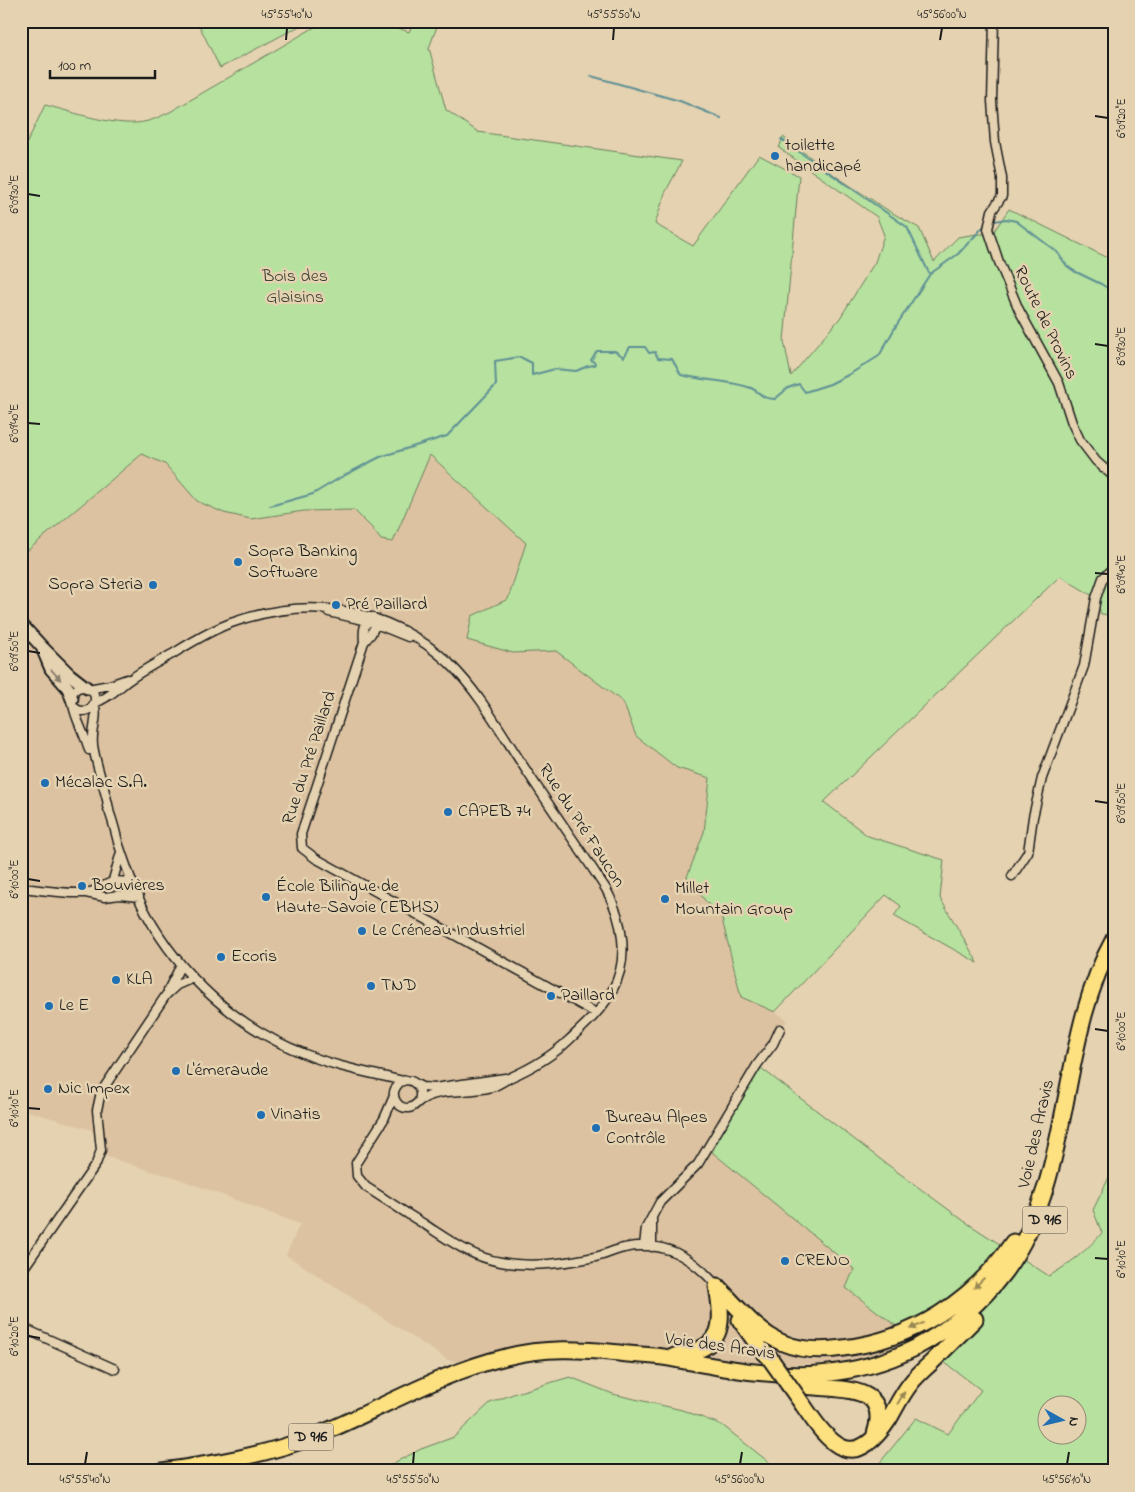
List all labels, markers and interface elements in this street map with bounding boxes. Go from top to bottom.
text: 45°55'40"N [261,6,313,24]
text: 45°55'50"N [588,6,640,24]
text: 45°56'00"N [917,6,967,24]
scale bar [50,48,155,80]
text: 100 m [58,55,91,77]
text: 6°09'20"E [1113,98,1131,138]
place label: toilette handicapé [785,133,862,180]
marker: toilette handicapé [769,150,781,162]
text: 6°09'30"E [6,175,24,213]
street label: Route de Provins [1006,262,1084,384]
park label: Bois des Glaisins [261,264,328,311]
text: 6°09'30"E [1113,327,1131,365]
text: 6°09'40"E [6,404,24,442]
place label: Sopra Banking Software [248,539,357,586]
text: 6°09'40"E [1113,555,1131,593]
marker: Sopra Banking Software [232,556,244,568]
place label: Sopra Steria [48,572,143,598]
marker: Sopra Steria [147,579,159,591]
place label: Pré Paillard [346,592,427,618]
marker: Pré Paillard [330,599,342,611]
text: 6°09'50"E [6,631,24,671]
one-way arrow [50,668,62,680]
street label: Rue du Pré Paillard [276,688,344,828]
street label: Rue du Pré Faucon [531,759,631,893]
place label: Mécalac S.A. [55,770,147,796]
marker: Mécalac S.A. [39,777,51,789]
text: 6°09'50"E [1113,783,1131,823]
place label: CAPEB 74 [458,799,531,825]
marker: CAPEB 74 [442,806,454,818]
text: 6°10'00"E [6,859,24,899]
place label: Bouvières [91,873,165,899]
place label: École Bilingue de Haute-Savoie (EBHS) [276,874,439,921]
place label: Millet Mountain Group [675,876,793,923]
marker: Bouvières [76,880,88,892]
marker: École Bilingue de Haute-Savoie (EBHS) [260,891,272,903]
marker: Millet Mountain Group [659,893,671,905]
place label: Le Créneau Industriel [372,918,525,944]
marker: Le Créneau Industriel [356,925,368,937]
place label: Ecoris [231,944,277,970]
marker: Ecoris [215,951,227,963]
place label: KLA [126,967,152,993]
place label: TND [381,973,417,999]
marker: KLA [110,974,122,986]
marker: TND [365,980,377,992]
place label: Paillard [561,983,615,1009]
marker: Paillard [545,990,557,1002]
place label: Le E [59,993,89,1019]
marker: Le E [43,1000,55,1012]
text: 6°10'00"E [1113,1011,1131,1051]
place label: L'émeraude [186,1058,269,1084]
marker: L'émeraude [170,1065,182,1077]
place label: Nic Impex [58,1076,130,1102]
street label: Voie des Aravis [1012,1077,1062,1192]
marker: Nic Impex [42,1083,54,1095]
text: 6°10'10"E [6,1089,24,1127]
place label: Vinatis [270,1102,321,1128]
place label: Bureau Alpes Contrôle [605,1105,708,1152]
marker: Vinatis [255,1109,267,1121]
marker: Bureau Alpes Contrôle [590,1122,602,1134]
road number: D 916 [1022,1206,1068,1234]
text: 6°10'10"E [1113,1240,1131,1278]
place label: CRENO [795,1248,850,1274]
marker: CRENO [779,1255,791,1267]
one-way arrow [973,1277,985,1289]
text: 6°10'20"E [6,1316,24,1356]
one-way arrow [910,1322,924,1330]
street label: Voie des Aravis [662,1326,777,1368]
one-way arrow [896,1391,905,1404]
north arrow [1038,1394,1088,1444]
text: N [1062,1415,1084,1428]
road number: D 916 [288,1424,334,1450]
text: 45°55'40"N [59,1471,111,1489]
text: 45°55'50"N [387,1471,439,1489]
text: 45°56'00"N [715,1471,765,1489]
text: 45°56'10"N [1043,1471,1091,1489]

